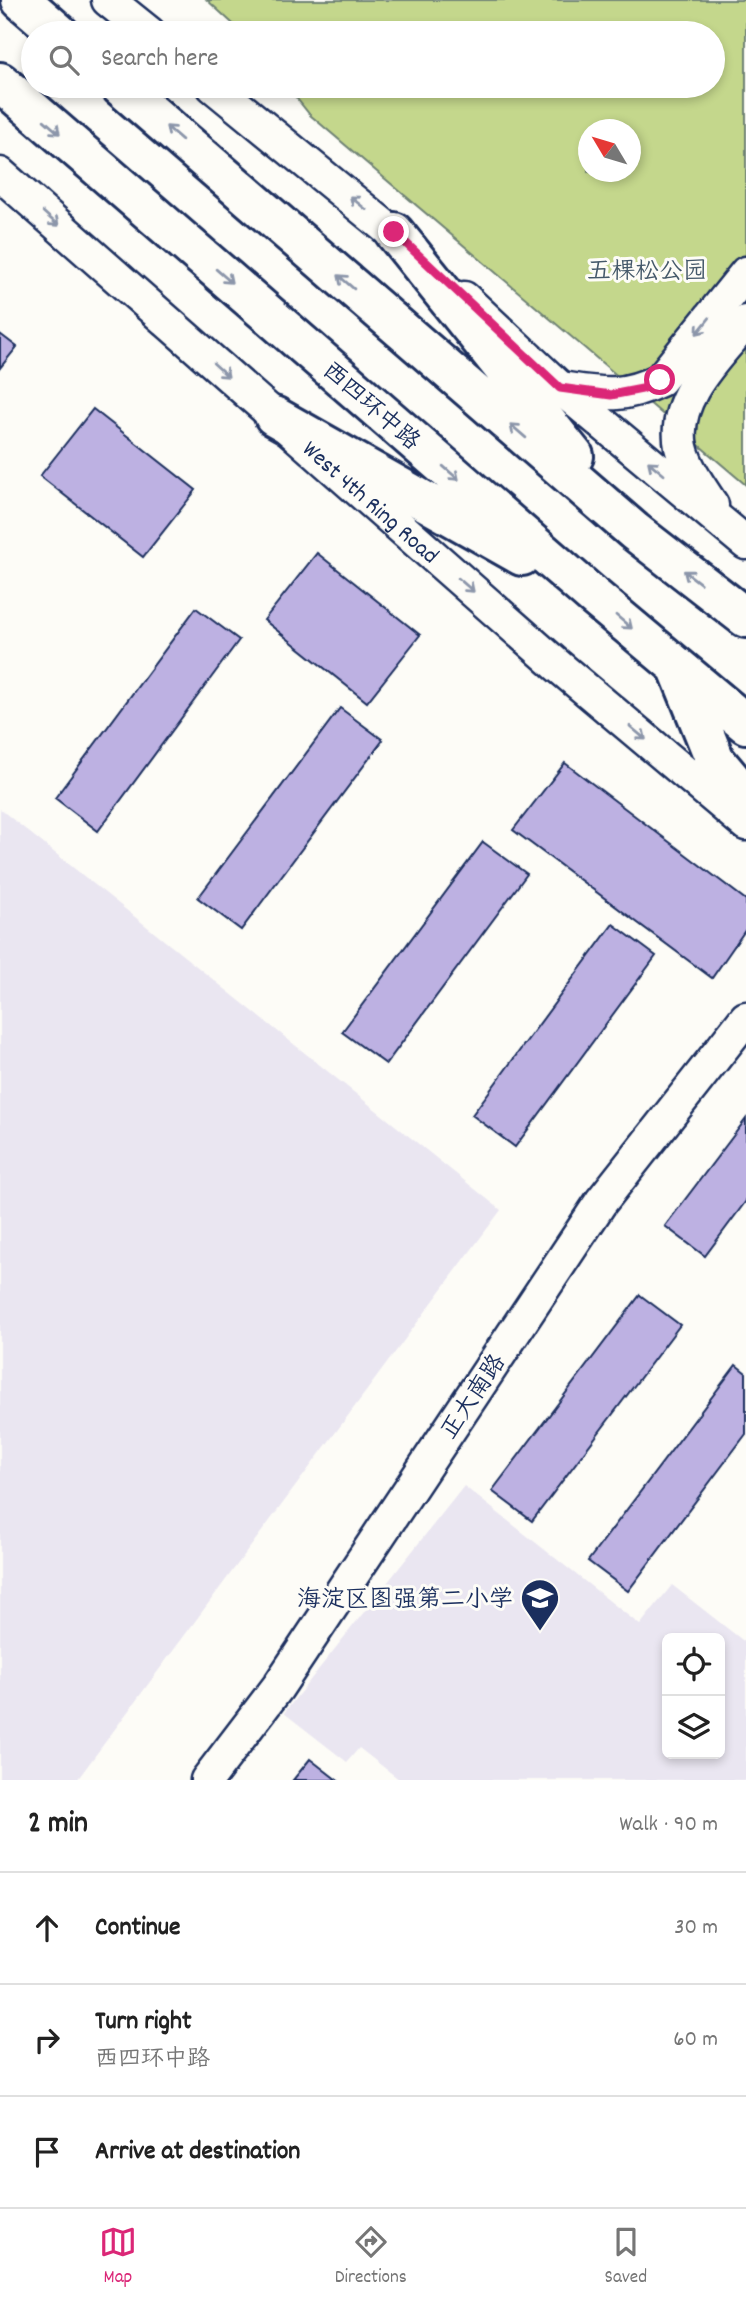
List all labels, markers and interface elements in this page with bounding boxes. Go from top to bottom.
search box [21,21,725,98]
icon: search [45,41,83,79]
text: Search here [101,41,219,78]
one-way arrow [42,119,60,135]
north arrow [578,119,641,182]
one-way arrow [165,125,183,141]
one-way arrow [349,195,367,211]
one-way arrow [42,211,60,227]
route end [378,216,409,247]
park label: 五棵松公园 [587,256,707,290]
one-way arrow [214,268,232,284]
one-way arrow [337,274,355,290]
one-way arrow [696,317,711,335]
street label: 西四环中路 [314,355,426,459]
one-way arrow [212,362,230,378]
route start [644,364,675,395]
one-way arrow [510,422,527,439]
street label: West 4th Ring Road [293,434,445,573]
one-way arrow [647,460,665,476]
one-way arrow [442,465,460,481]
one-way arrow [683,569,702,584]
one-way arrow [457,577,475,593]
one-way arrow [614,614,632,629]
one-way arrow [629,725,647,741]
street label: 正大南路 [434,1348,515,1447]
school or university icon: 海淀区图强第二小学 [519,1577,561,1632]
place label: 海淀区图强第二小学 [297,1584,513,1618]
map controls [662,1633,725,1759]
button: locate [662,1633,725,1696]
button: layers [662,1696,725,1759]
text: 2 min [28,1804,88,1847]
text: Walk · 90 m [619,1809,718,1842]
icon: ahead [28,1909,66,1947]
text: Continue [95,1910,180,1947]
text: 30 m [674,1912,718,1945]
text: Turn right [95,2004,192,2041]
icon: right [28,2021,66,2059]
text: 60 m [673,2024,718,2057]
text: 西四环中路 [95,2044,210,2077]
icon: arrive [28,2133,66,2171]
text: Arrive at destination [95,2134,300,2171]
tab: Map [99,2223,137,2292]
tab: Directions [335,2223,407,2292]
tab: Saved [605,2223,647,2292]

